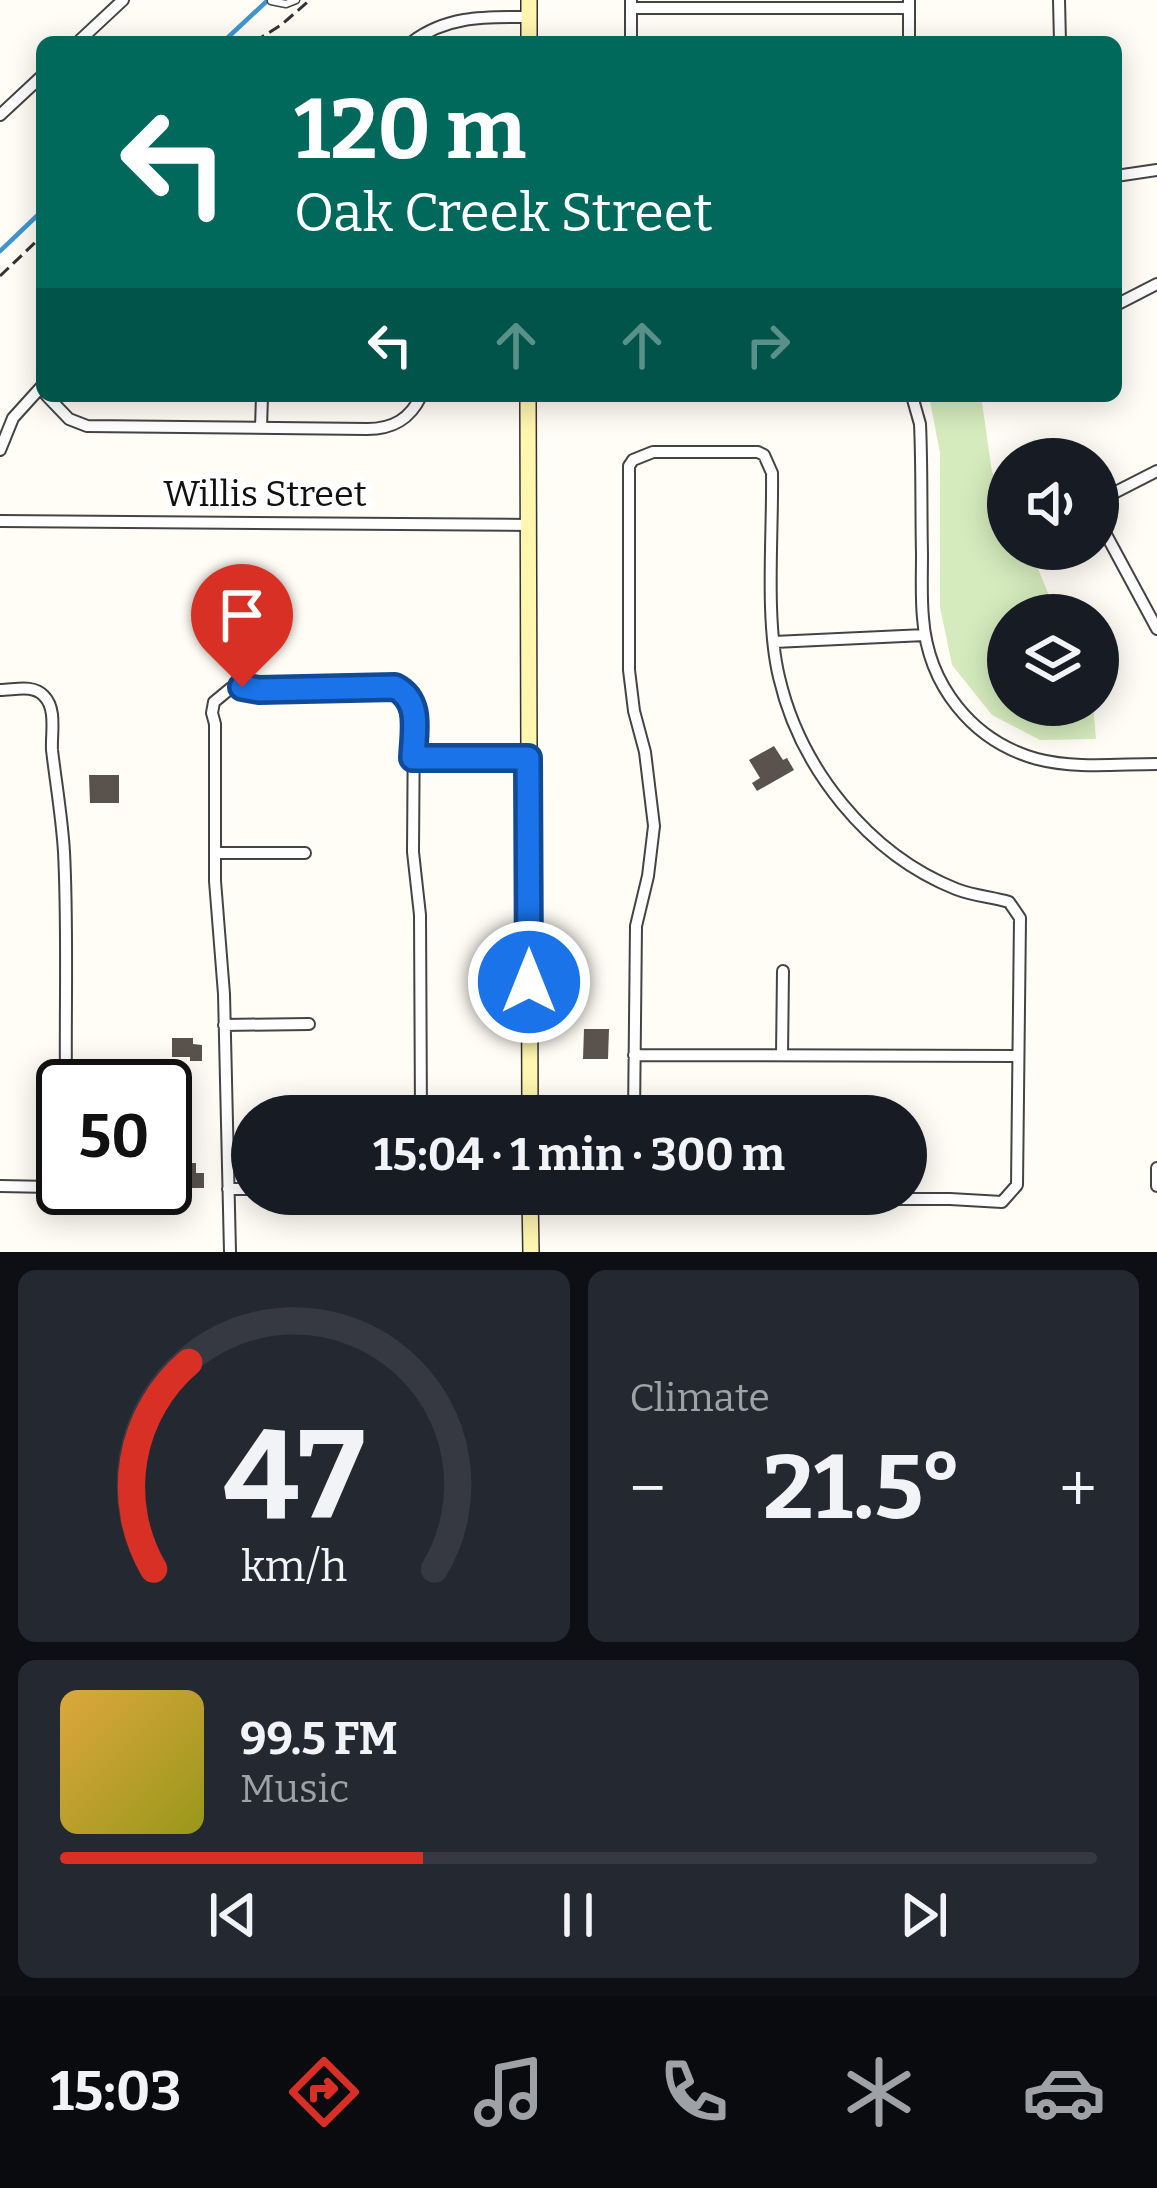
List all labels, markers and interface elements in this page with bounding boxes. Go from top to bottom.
text: 120 m [294,79,526,180]
icon: left [96,84,252,240]
text: Oak Creek Street [294,181,713,245]
icon: left [357,312,423,378]
icon: ahead [483,312,549,378]
icon: ahead [609,312,675,378]
icon: right [735,312,801,378]
map controls [987,438,1119,726]
button: sound [987,438,1119,570]
street label: Willis Street [163,472,367,516]
pin [191,564,293,687]
icon: arrive [209,582,275,648]
button: layers [987,594,1119,726]
position arrow [466,919,592,1045]
speed limit sign: 50 [36,1059,192,1215]
text: 15:04 · 1 min · 300 m [373,1128,785,1182]
text: Climate [630,1375,770,1421]
text: 47 [223,1401,365,1551]
text: 21.5° [763,1434,962,1542]
text: − [630,1449,666,1528]
text: + [1059,1449,1097,1528]
text: km/h [241,1541,347,1592]
text: 99.5 FM [240,1712,398,1766]
text: Music [240,1766,349,1812]
icon: previous [200,1882,266,1948]
icon: pause [545,1882,611,1948]
icon: next [891,1882,957,1948]
icon: directions [282,2050,366,2134]
icon: music [467,2050,551,2134]
icon: phone [652,2050,736,2134]
icon: climate [837,2050,921,2134]
icon: car [1022,2050,1106,2134]
text: 15:03 [51,2060,181,2124]

